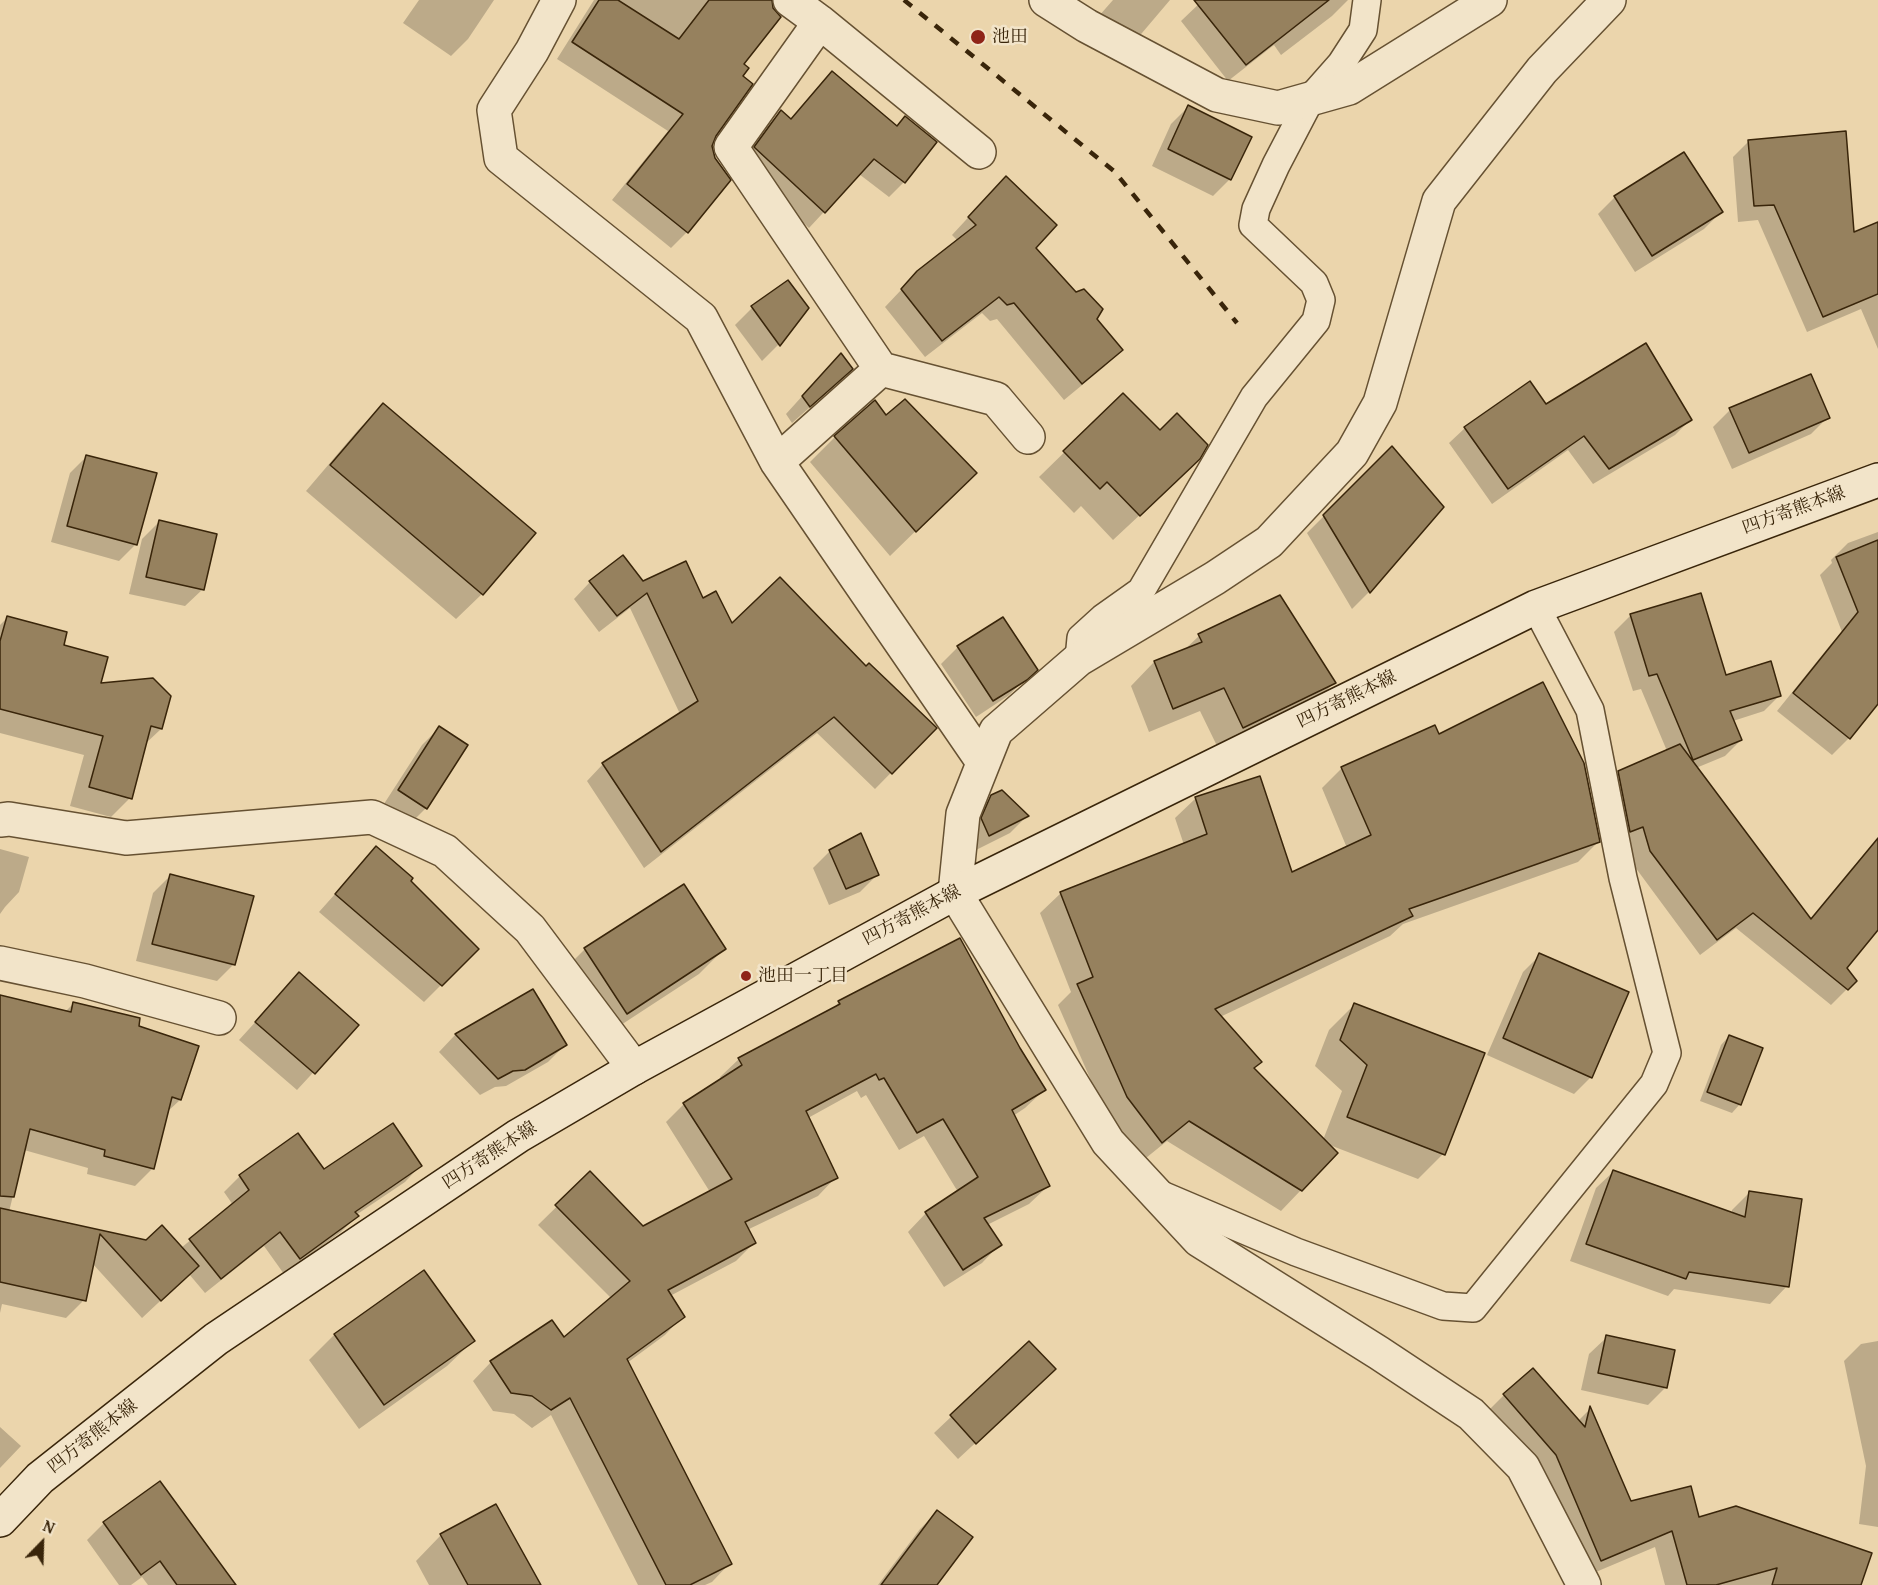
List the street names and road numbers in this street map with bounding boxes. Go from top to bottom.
street label: 四方寄熊本線 [1740,482,1848,540]
street label: 四方寄熊本線 [1294,667,1400,733]
street label: 四方寄熊本線 [859,881,965,951]
street label: 四方寄熊本線 [439,1118,541,1194]
street label: 四方寄熊本線 [44,1395,142,1479]

